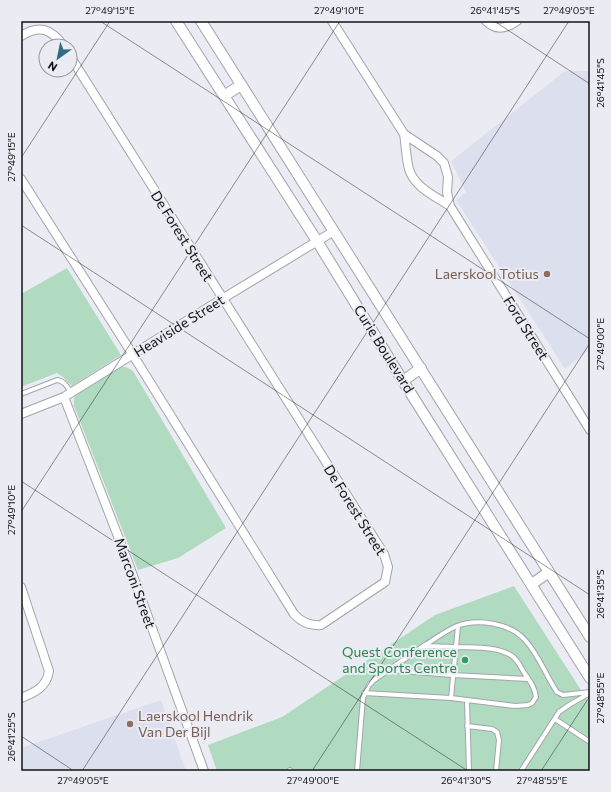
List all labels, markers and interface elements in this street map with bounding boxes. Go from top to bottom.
text: 27°49'15"E [85,4,135,16]
text: 27°49'10"E [314,4,364,16]
text: 26°41'45"S [470,4,520,16]
text: 27°49'05"E [543,4,595,16]
north arrow [38,38,78,78]
text: 26°41'45"S [594,58,606,108]
text: N [45,59,59,75]
text: 27°49'15"E [5,132,17,182]
street label: De Forest Street [148,187,217,284]
place label: Laerskool Totius [435,265,539,282]
marker: Laerskool Totius [542,269,552,279]
street label: Heaviside Street [130,291,227,360]
street label: Ford Street [500,293,553,363]
street label: Curie Boulevard [351,302,418,396]
text: 27°49'00"E [594,318,606,370]
street label: De Forest Street [321,461,390,558]
text: 27°49'10"E [5,485,17,535]
street label: Marconi Street [111,535,160,631]
text: 26°41'35"S [594,569,606,619]
place label: Quest Conference and Sports Centre [342,643,457,676]
marker: Quest Conference and Sports Centre [460,655,470,665]
text: 27°48'55"E [594,673,606,723]
place label: Laerskool Hendrik Van Der Bijl [138,707,254,740]
text: 26°41'25"S [5,712,17,762]
marker: Laerskool Hendrik Van Der Bijl [125,719,135,729]
text: 27°49'05"E [57,774,109,786]
text: 27°49'00"E [287,774,339,786]
text: 26°41'30"S [441,774,491,786]
text: 27°48'55"E [517,774,567,786]

